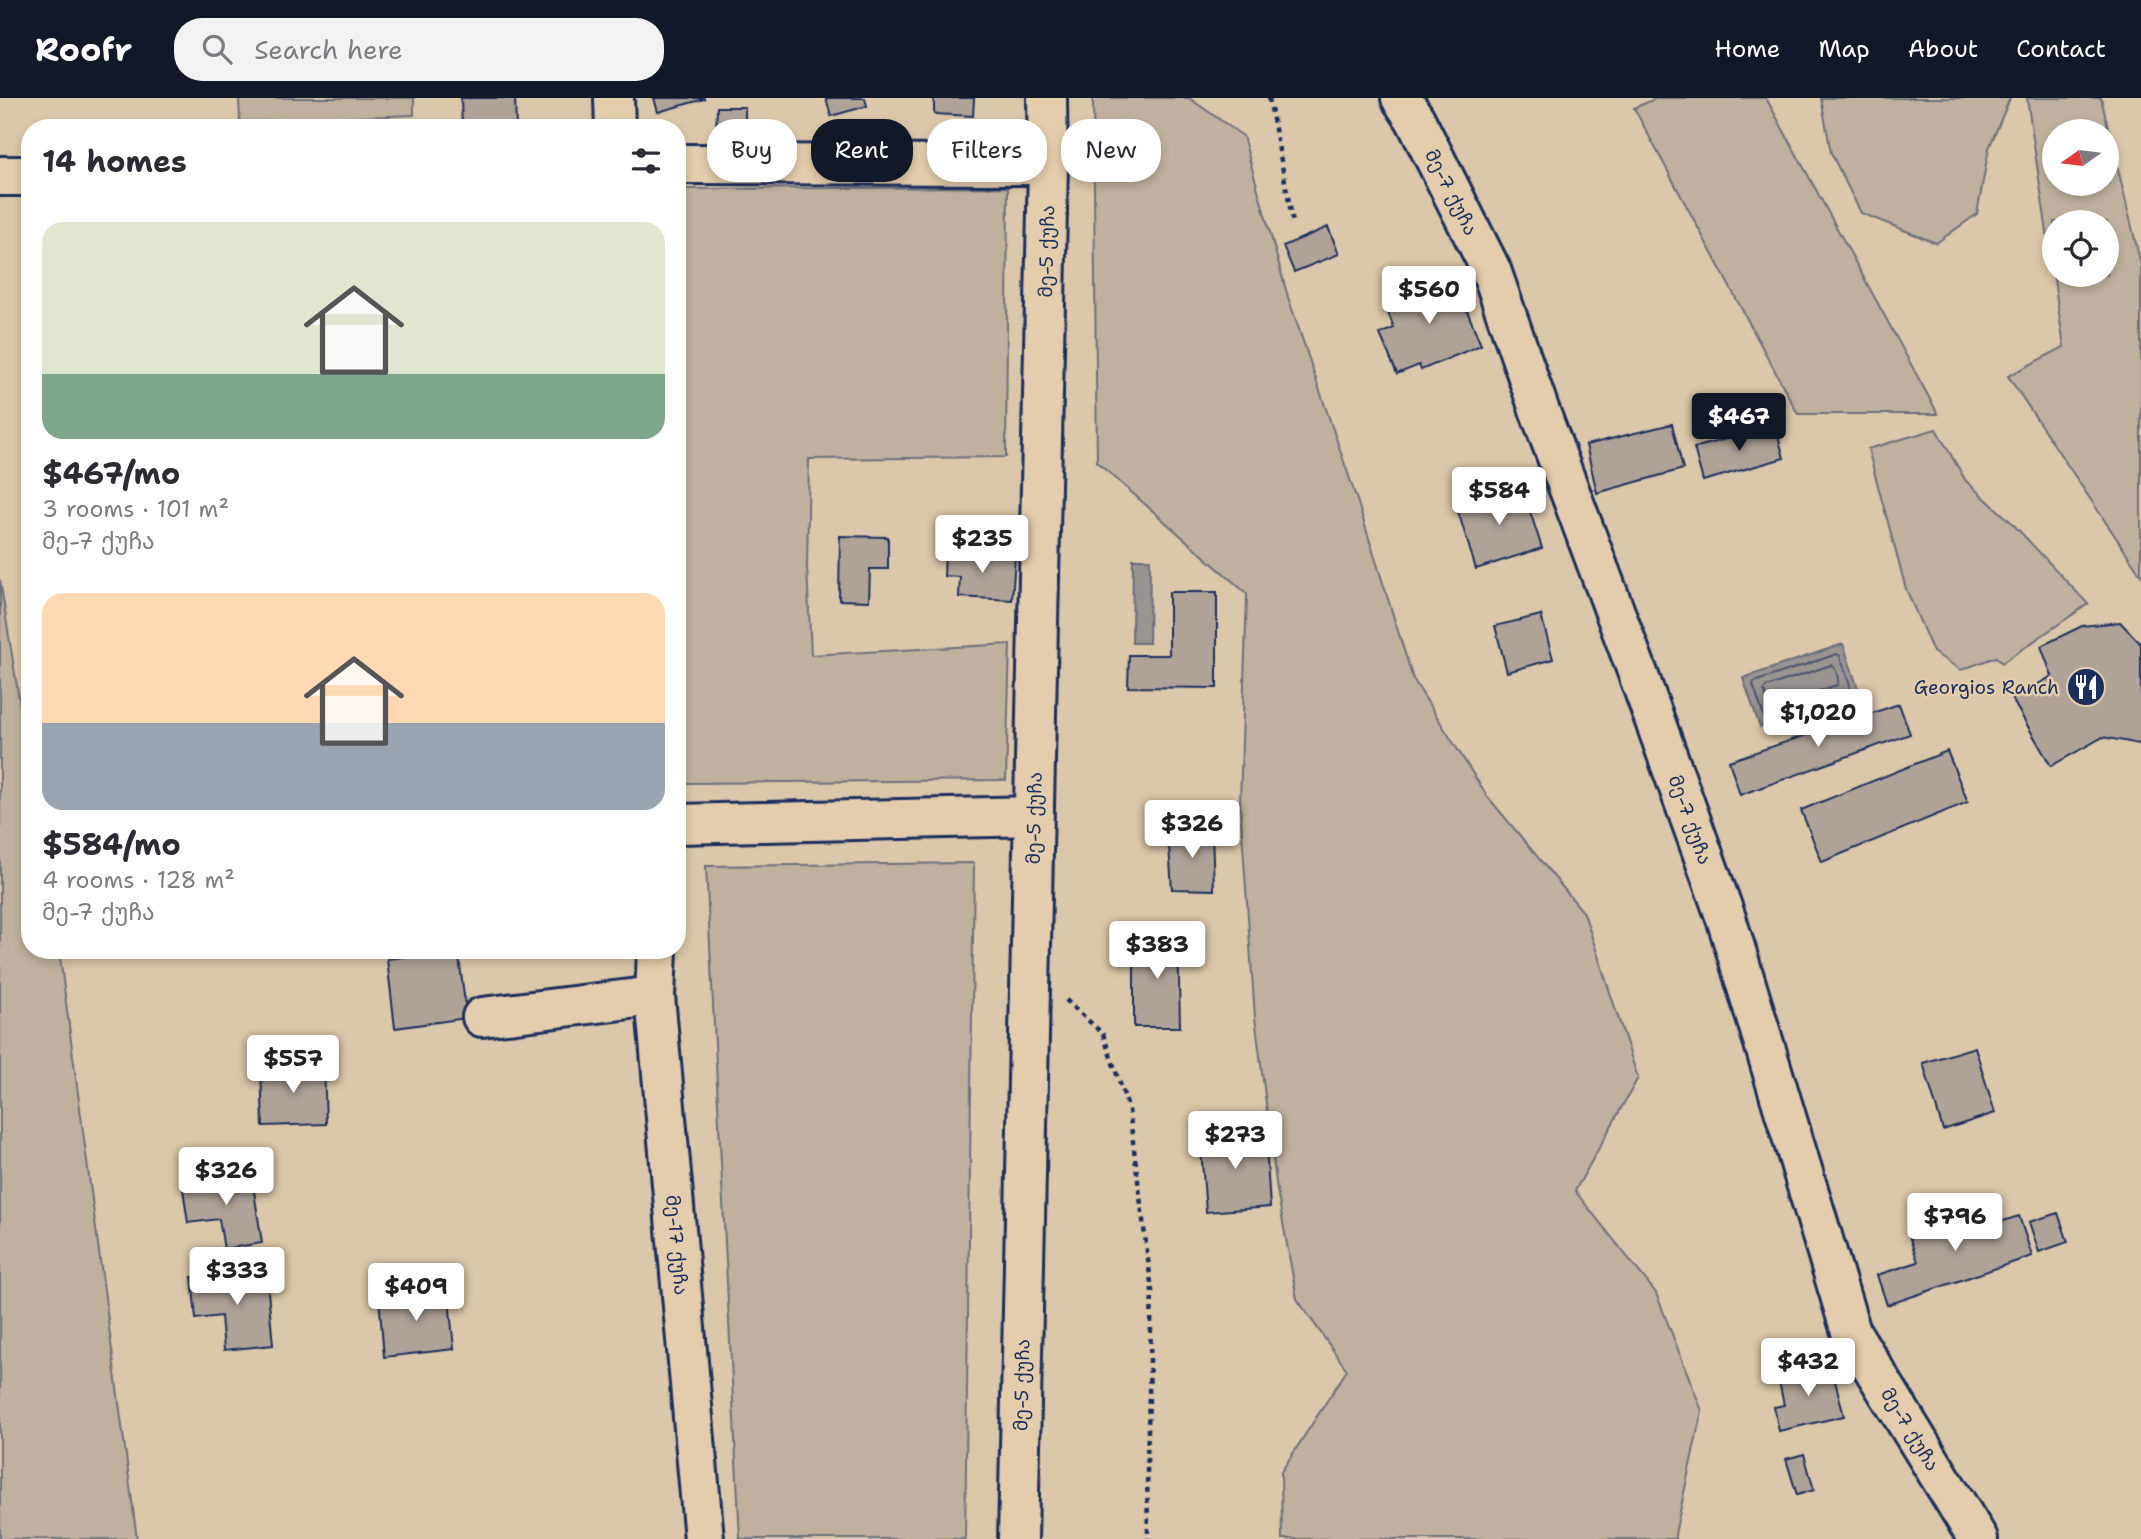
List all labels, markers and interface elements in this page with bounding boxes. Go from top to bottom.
search box [174,18,664,81]
text: Roofr [35,27,132,72]
icon: search [198,30,236,68]
text: Search here [254,32,403,67]
text: Home [1714,33,1780,65]
text: Map [1818,33,1870,65]
text: About [1908,33,1978,65]
text: Contact [2016,33,2106,65]
chip: Buy [707,119,797,182]
chip: Rent [811,119,913,182]
chip: Filters [927,119,1047,182]
chip: New [1061,119,1161,182]
north arrow [2042,119,2119,196]
map controls [2042,119,2119,287]
text: 14 homes [42,141,187,182]
icon: filters [627,142,665,180]
street label: მე-7 ქუჩა [1419,145,1483,240]
street label: მე-5 ქუჩა [1033,205,1060,298]
button: locate [2042,210,2119,287]
pin: $560 [1388,266,1470,326]
icon: home [291,267,417,393]
text: $560 [1398,274,1460,304]
pin: $467 [1698,394,1780,453]
text: $467 [1708,401,1770,431]
text: $467/mo [42,453,180,494]
pin: $584 [1458,468,1540,527]
text: $584 [1468,475,1530,505]
text: 3 rooms · 101 m² [42,494,229,524]
pin: $235 [941,516,1023,575]
text: $235 [951,523,1013,553]
text: მე-7 ქუჩა [42,526,155,556]
icon: home [291,638,417,764]
restaurant icon: Georgios Ranch [2065,666,2107,708]
place label: Georgios Ranch [1914,675,2059,700]
pin: $1,020 [1761,690,1875,749]
text: $1,020 [1779,697,1857,727]
street label: მე-5 ქუჩა [1021,772,1048,865]
street label: მე-7 ქუჩა [1662,772,1718,868]
pin: $326 [1151,800,1233,860]
text: $326 [1161,808,1223,838]
text: $584/mo [42,824,181,865]
text: 4 rooms · 128 m² [42,865,235,895]
text: მე-7 ქუჩა [42,897,155,927]
pin: $383 [1116,922,1198,981]
text: $383 [1125,929,1189,959]
pin: $557 [252,1035,334,1095]
text: $557 [263,1043,323,1073]
pin: $273 [1194,1112,1276,1171]
text: $273 [1204,1119,1266,1149]
pin: $326 [185,1148,267,1207]
text: $326 [195,1155,257,1185]
street label: მე-17 ქუჩა [660,1194,694,1296]
pin: $796 [1914,1194,1996,1253]
text: $796 [1923,1201,1987,1231]
pin: $333 [196,1248,278,1307]
text: $333 [206,1255,268,1285]
pin: $409 [375,1264,457,1323]
text: $409 [384,1271,448,1301]
pin: $432 [1767,1338,1849,1398]
street label: მე-5 ქუჩა [1008,1339,1035,1431]
text: $432 [1777,1346,1839,1376]
street label: მე-7 ქუჩა [1875,1383,1945,1476]

